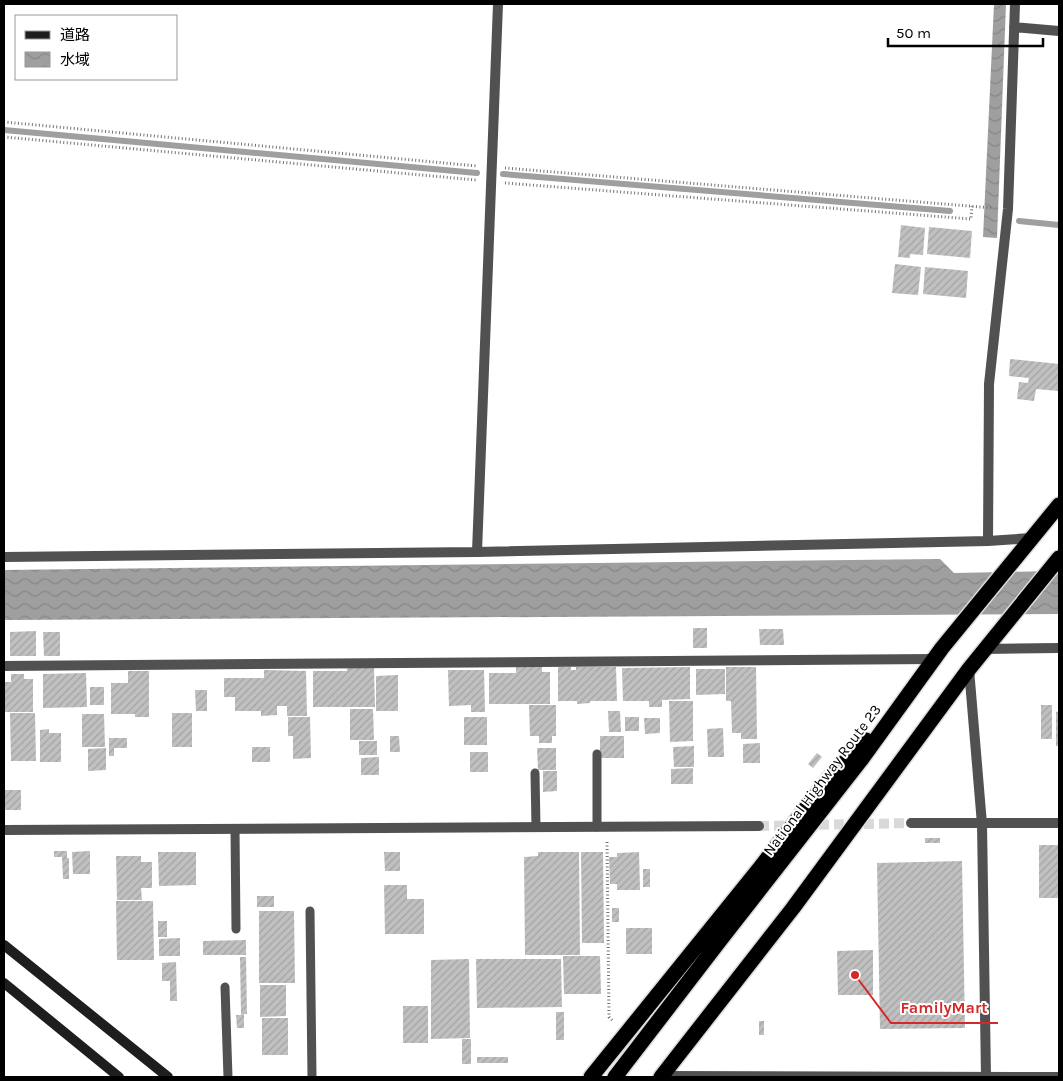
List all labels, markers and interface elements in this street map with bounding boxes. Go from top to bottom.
legend [15,15,178,80]
scale bar [888,15,1043,47]
text: 50 m [896,24,931,42]
text: 道路 [60,26,90,44]
text: 水域 [60,51,90,69]
street label: National Highway Route 23 [759,701,885,859]
callout: FamilyMart [891,992,998,1023]
text: FamilyMart [900,998,988,1017]

